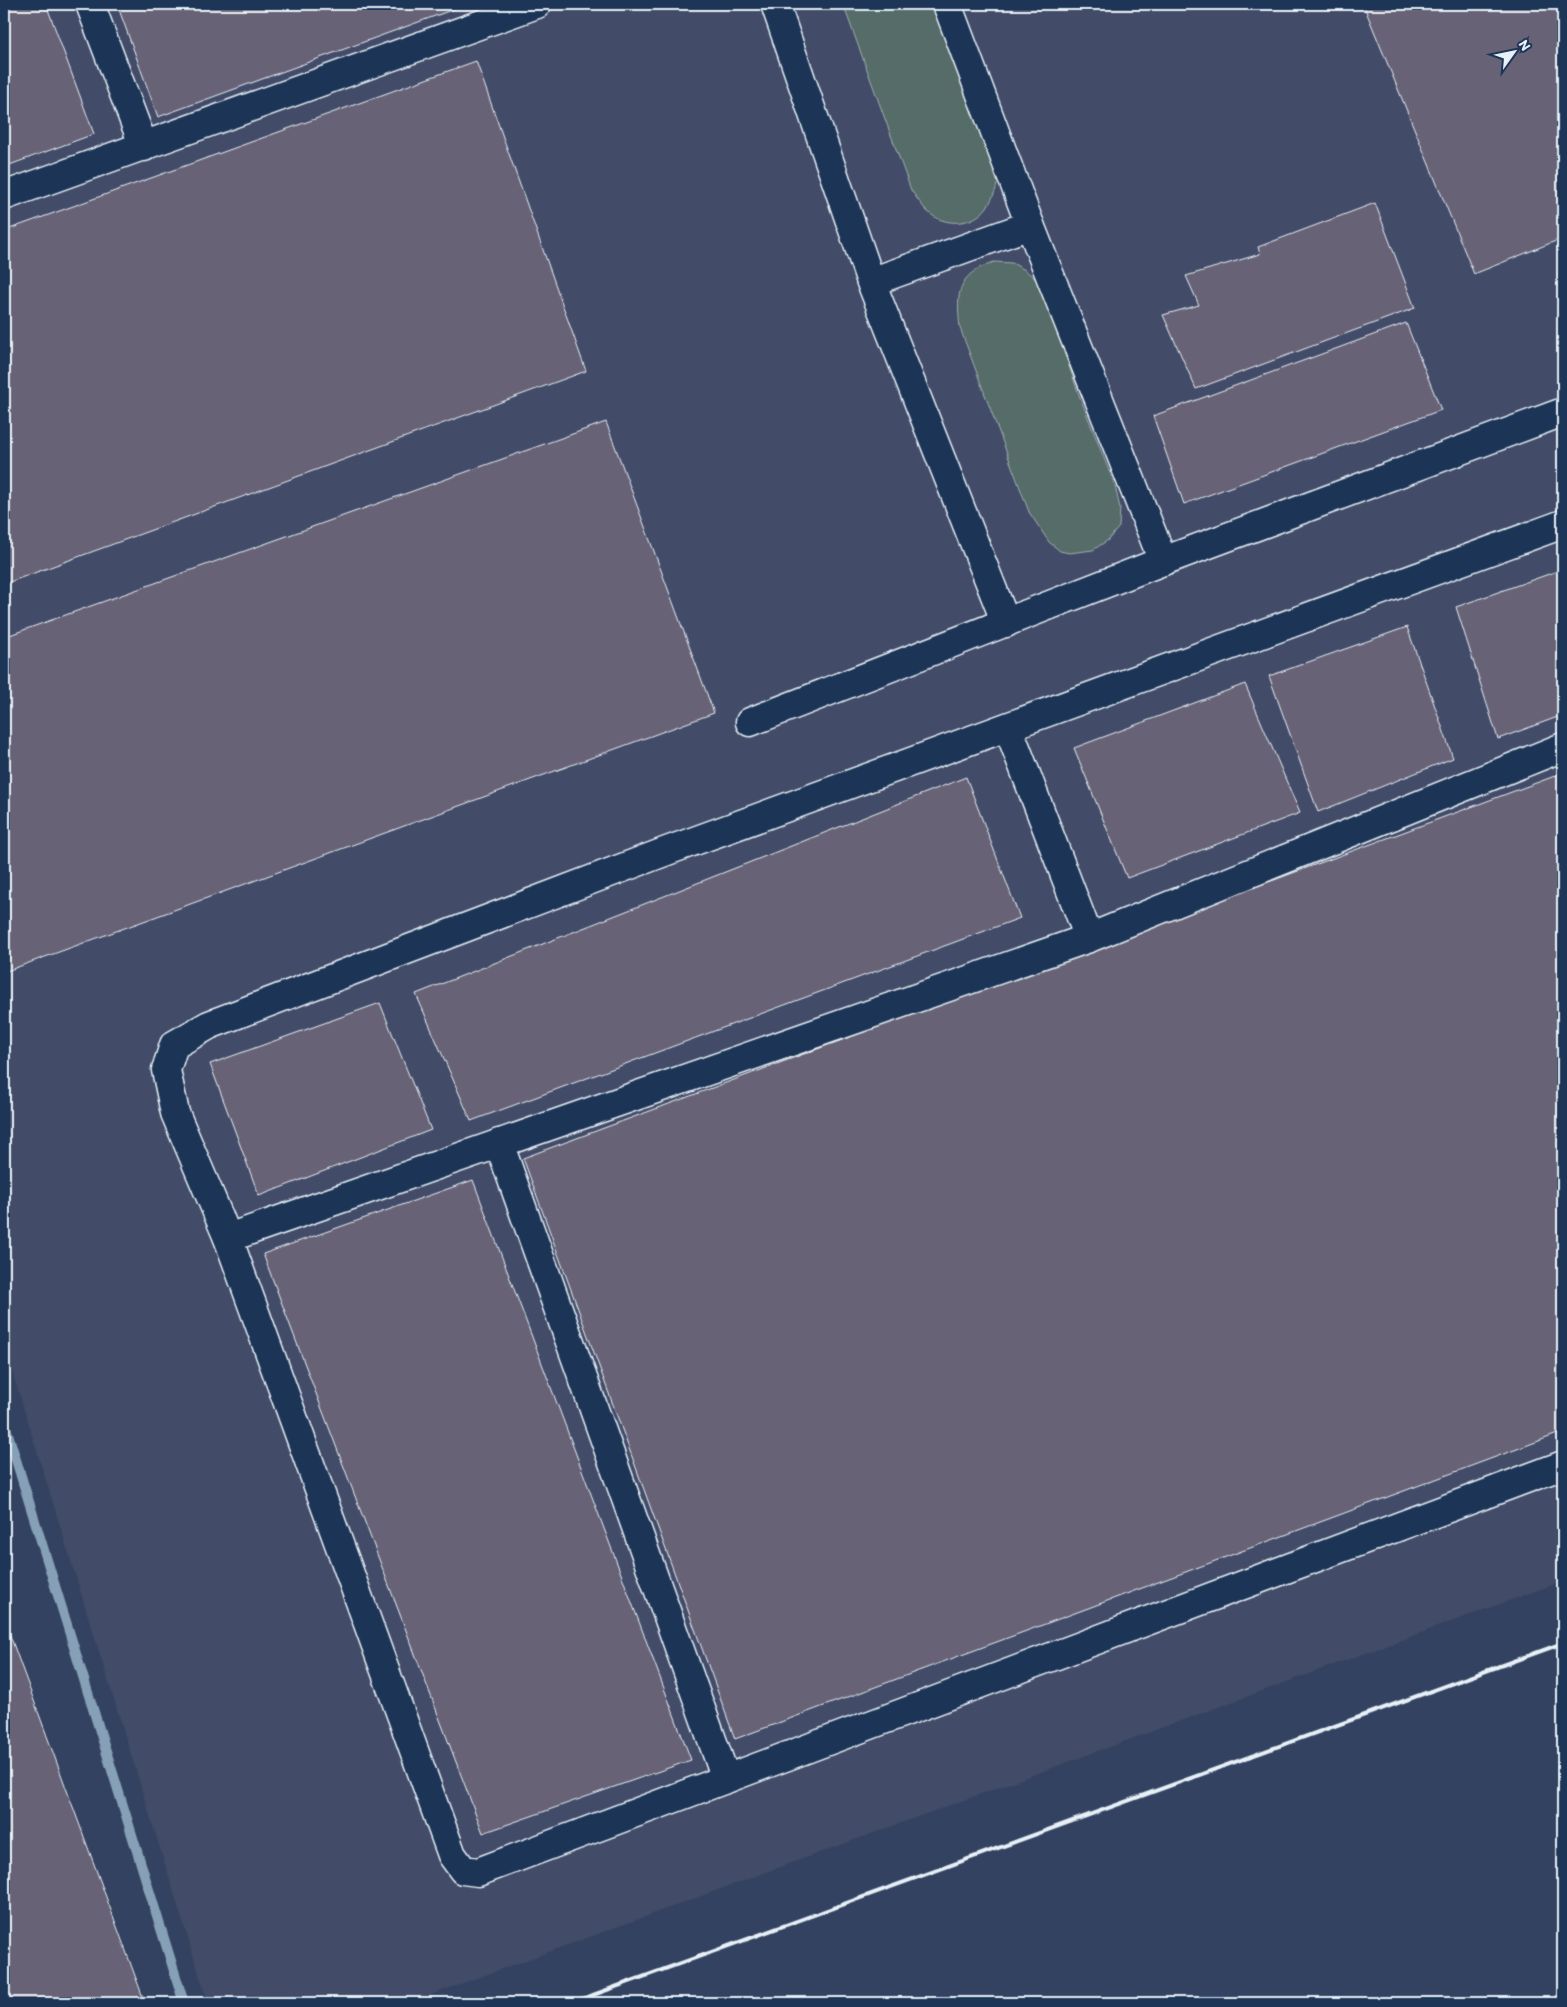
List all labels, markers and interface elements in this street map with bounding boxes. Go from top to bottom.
north arrow [1490,28,1540,78]
text: N [1515,37,1534,54]

